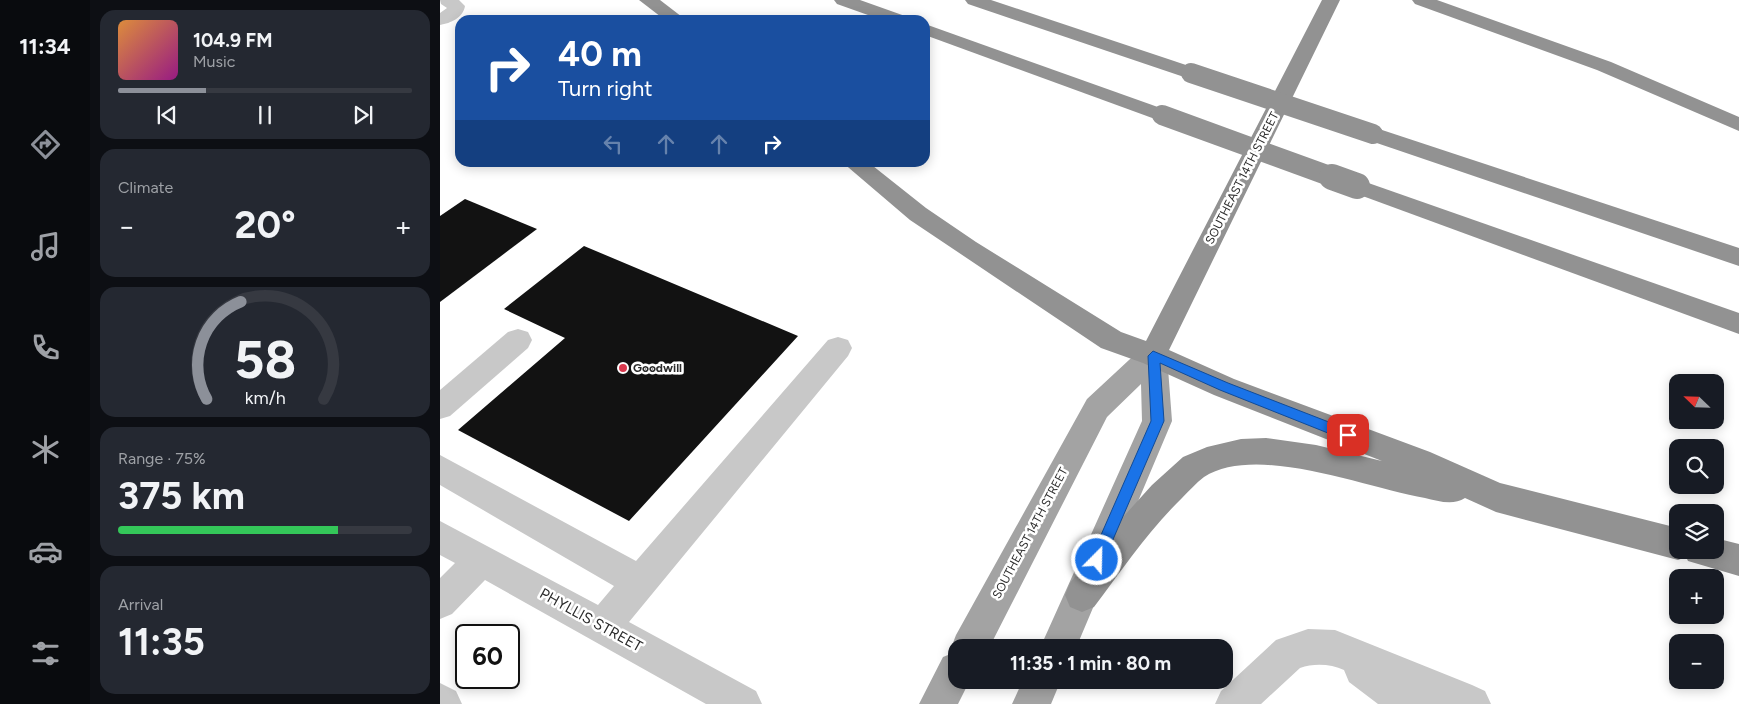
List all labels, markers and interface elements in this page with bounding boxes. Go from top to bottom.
text: 104.9 FM [193,29,272,52]
text: 11:34 [19,33,71,60]
text: 40 m [558,33,642,75]
icon: right [475,35,540,100]
text: Music [193,52,235,71]
text: Turn right [558,75,653,102]
icon: previous [153,101,181,129]
icon: pause [251,101,279,129]
icon: next [349,101,377,129]
street label: SOUTHEAST 14TH STREET [1203,109,1282,246]
icon: directions [28,127,63,162]
icon: left [599,130,627,158]
icon: ahead [652,130,680,158]
icon: ahead [705,130,733,158]
icon: right [758,130,786,158]
text: Climate [118,178,173,197]
text: 20° [235,202,296,248]
text: − [118,209,135,243]
text: + [395,209,412,243]
icon: music [28,229,63,264]
text: 58 [234,329,296,391]
icon: phone [28,330,63,365]
place label: Goodwill [633,361,682,375]
marker: Goodwill [617,362,629,374]
north arrow [1669,374,1724,429]
map controls [1669,374,1724,689]
text: km/h [245,387,285,408]
pin [1327,414,1369,456]
icon: arrive [1334,421,1362,449]
icon: climate [28,432,63,467]
button: search [1669,439,1724,494]
text: Range · 75% [118,449,206,468]
street label: SOUTHEAST 14TH STREET [989,465,1071,601]
text: 375 km [118,473,245,519]
button: layers [1669,504,1724,559]
position arrow [1070,533,1122,585]
icon: car [28,534,63,569]
button: + [1669,569,1724,624]
street label: PHYLLIS STREET [537,584,646,656]
text: Arrival [118,595,163,614]
text: 11:35 [118,619,205,665]
speed limit sign: 60 [455,624,520,689]
button: − [1669,634,1724,689]
icon: filters [28,636,63,671]
text: 11:35 · 1 min · 80 m [1010,652,1171,675]

